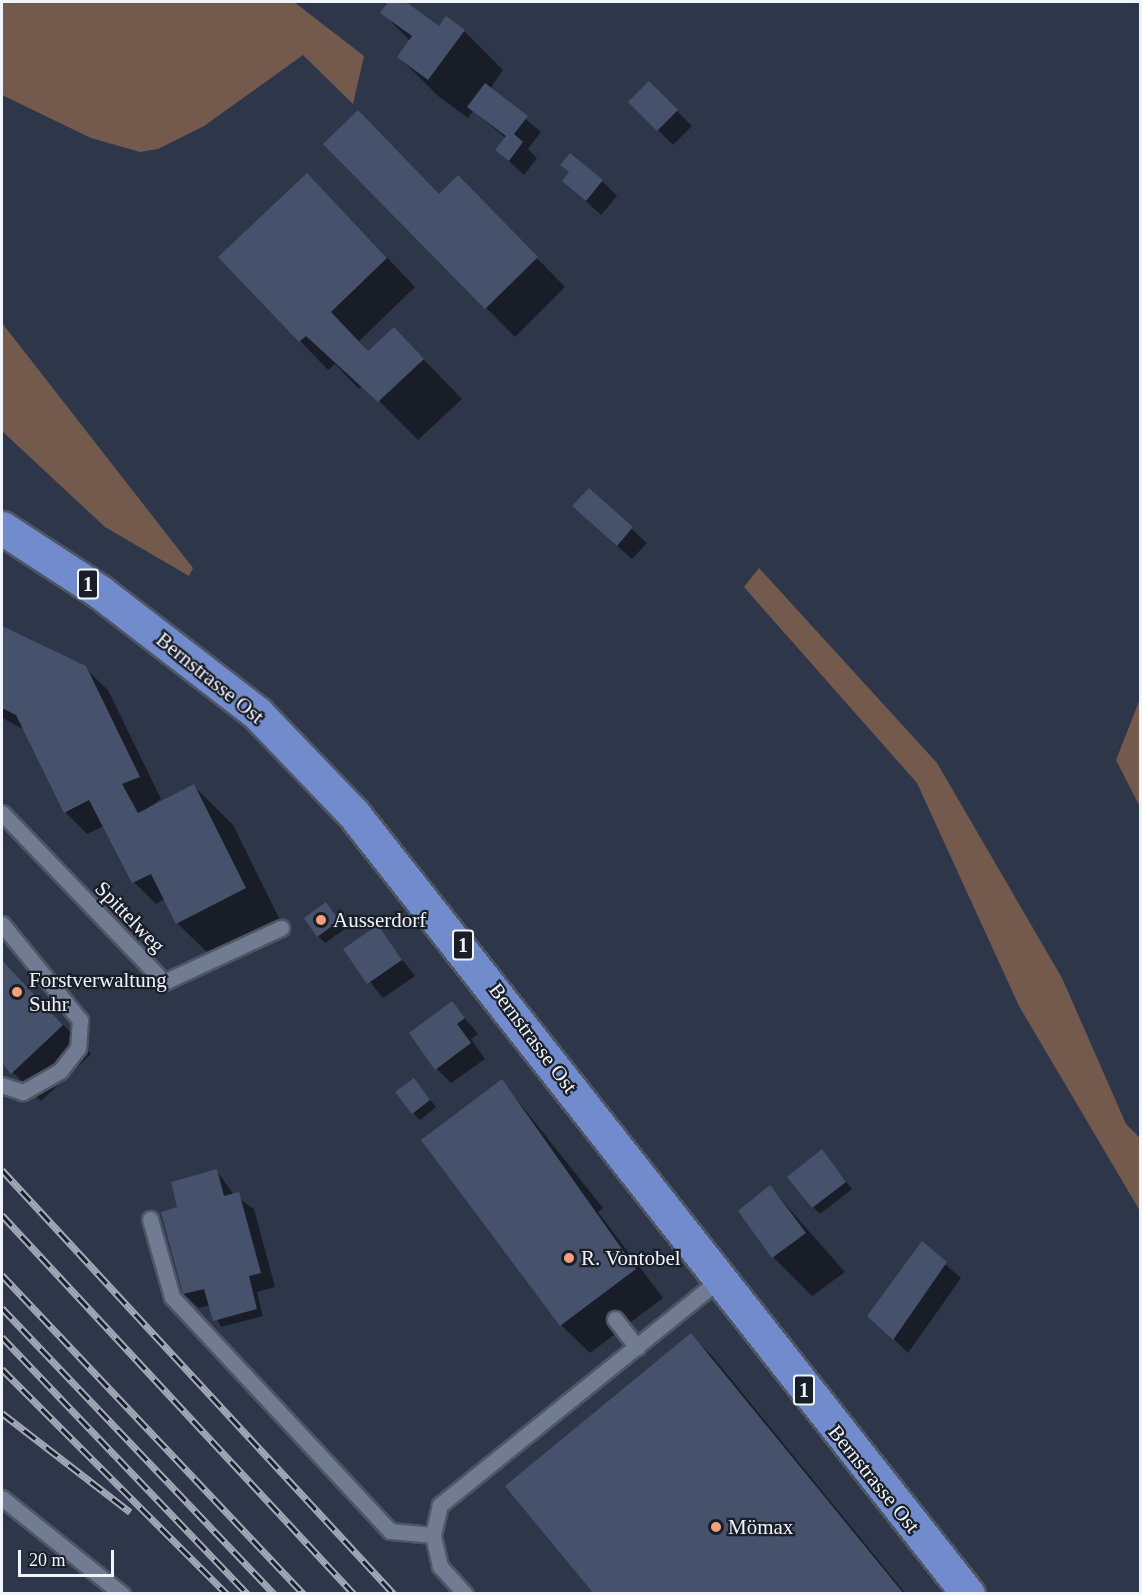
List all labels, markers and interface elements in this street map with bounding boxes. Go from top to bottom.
road number: 1 [76,567,100,601]
street label: Bernstrasse Ost [151,627,269,729]
street label: Spittelweg [90,876,170,958]
place label: Ausserdorf [333,907,426,933]
marker: Ausserdorf [314,913,328,927]
road number: 1 [451,928,475,962]
place label: Forstverwaltung Suhr [29,967,167,1017]
street label: Bernstrasse Ost [483,978,583,1098]
marker: Forstverwaltung Suhr [10,985,24,999]
place label: R. Vontobel [581,1245,681,1271]
marker: R. Vontobel [562,1251,576,1265]
road number: 1 [792,1373,816,1407]
street label: Bernstrasse Ost [823,1420,925,1538]
place label: Mömax [728,1514,793,1540]
marker: Mömax [709,1520,723,1534]
scale bar [21,1538,117,1576]
text: 20 m [29,1550,66,1570]

